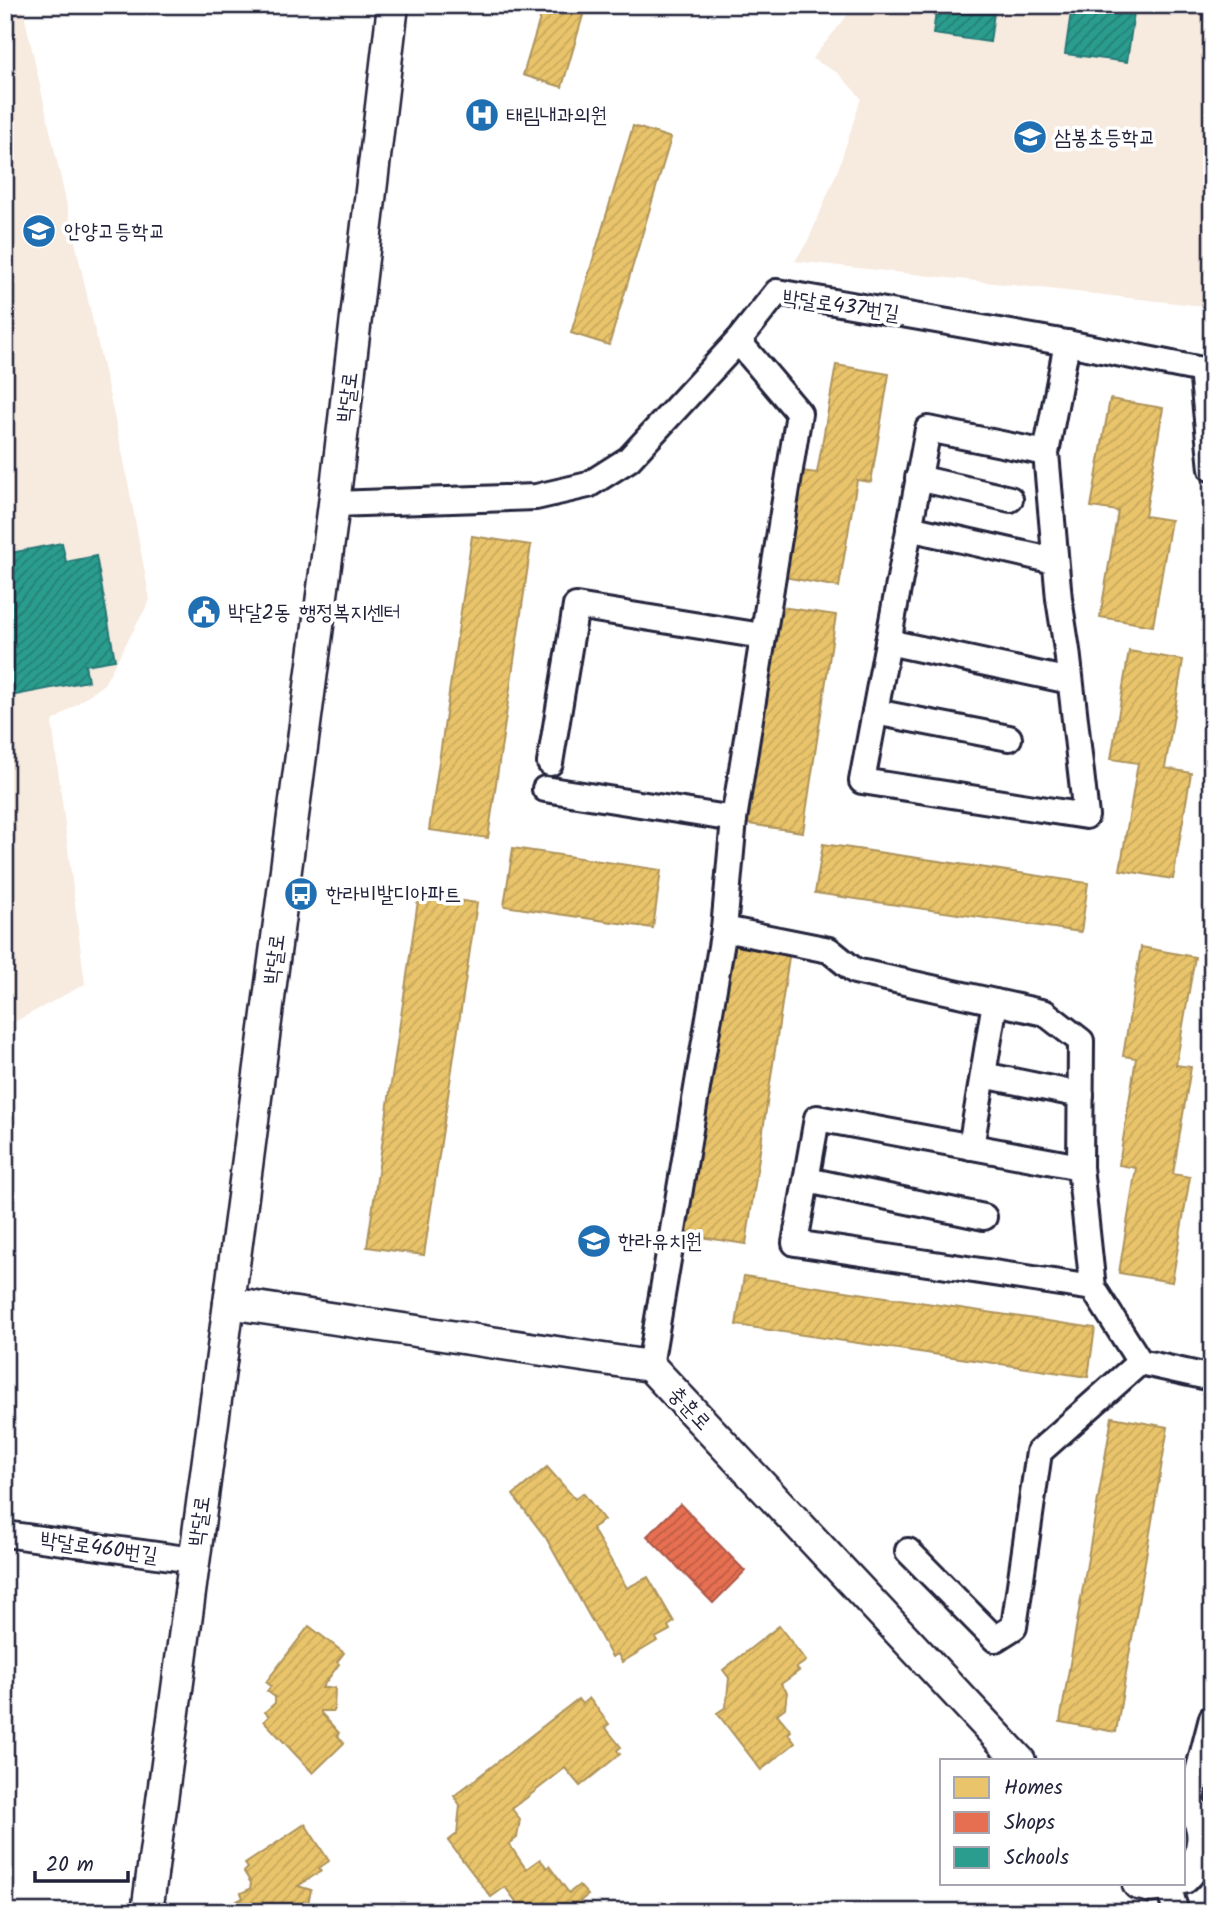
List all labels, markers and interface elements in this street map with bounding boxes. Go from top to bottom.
hospital icon: 태림내과의원 [463,96,501,134]
place label: 태림내과의원 [506,100,607,133]
school or university icon: 삼봉초등학교 [1011,118,1049,156]
place label: 삼봉초등학교 [1054,122,1155,155]
school or university icon: 안양고등학교 [20,212,58,250]
place label: 안양고등학교 [64,216,165,249]
street label: 박달로437번길 [780,282,901,331]
street label: 박달로 [329,370,368,424]
public building icon: 박달2동 행정복지센터 [185,593,223,631]
place label: 박달2동 행정복지센터 [228,597,401,630]
bus stop icon: 한라비발디아파트 [282,875,320,913]
place label: 한라비발디아파트 [326,879,461,912]
street label: 박달로 [256,932,295,986]
school or university icon: 한라유치원 [575,1222,613,1260]
place label: 한라유치원 [618,1226,703,1259]
street label: 충훈로 [660,1379,718,1439]
street label: 박달로 [181,1494,220,1549]
street label: 박달로460번길 [38,1524,160,1573]
legend [940,1759,1186,1885]
text: Homes [1004,1772,1063,1805]
text: Shops [1004,1807,1055,1840]
scale bar [35,1840,128,1884]
text: Schools [1004,1842,1069,1875]
text: 20 m [46,1849,94,1882]

